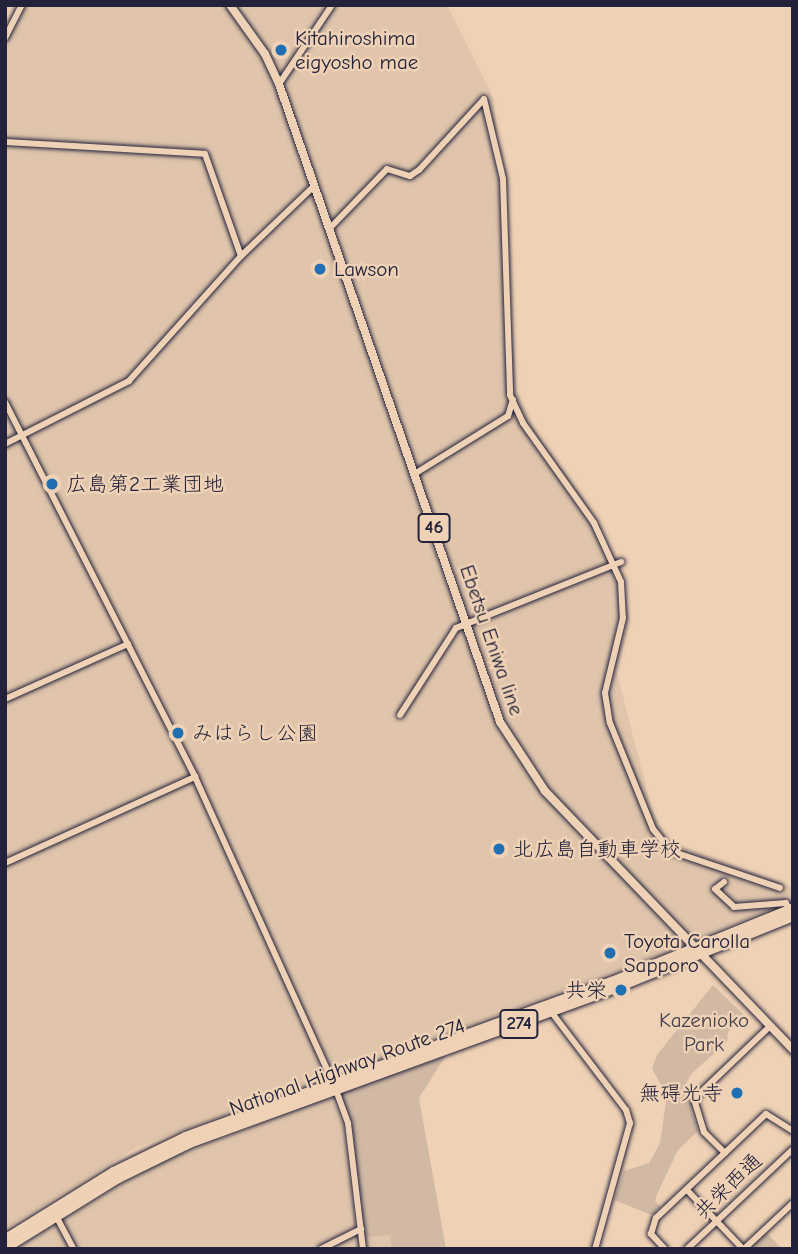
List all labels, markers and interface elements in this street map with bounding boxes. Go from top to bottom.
place label: Kitahiroshima eigyosho mae [295,25,418,75]
marker: Kitahiroshima eigyosho mae [273,42,289,58]
place label: Lawson [334,256,399,282]
marker: Lawson [312,261,328,277]
place label: 広島第2工業団地 [66,471,224,497]
marker: 広島第2工業団地 [44,476,60,492]
road number: 46 [416,512,452,544]
street label: Ebetsu Eniwa line [454,561,530,719]
place label: みはらし公園 [192,720,318,746]
marker: みはらし公園 [170,725,186,741]
place label: 北広島自動車学校 [513,836,681,862]
marker: 北広島自動車学校 [491,841,507,857]
place label: Toyota Carolla Sapporo [624,928,750,978]
marker: Toyota Carolla Sapporo [602,945,618,961]
place label: 共栄 [565,977,607,1003]
marker: 共栄 [613,982,629,998]
park label: Kazenioko Park [659,1007,749,1057]
road number: 274 [498,1008,540,1040]
street label: National Highway Route 274 [226,1013,468,1121]
place label: 無碍光寺 [639,1080,723,1106]
marker: 無碍光寺 [729,1085,745,1101]
street label: 共栄西通 [689,1148,767,1224]

